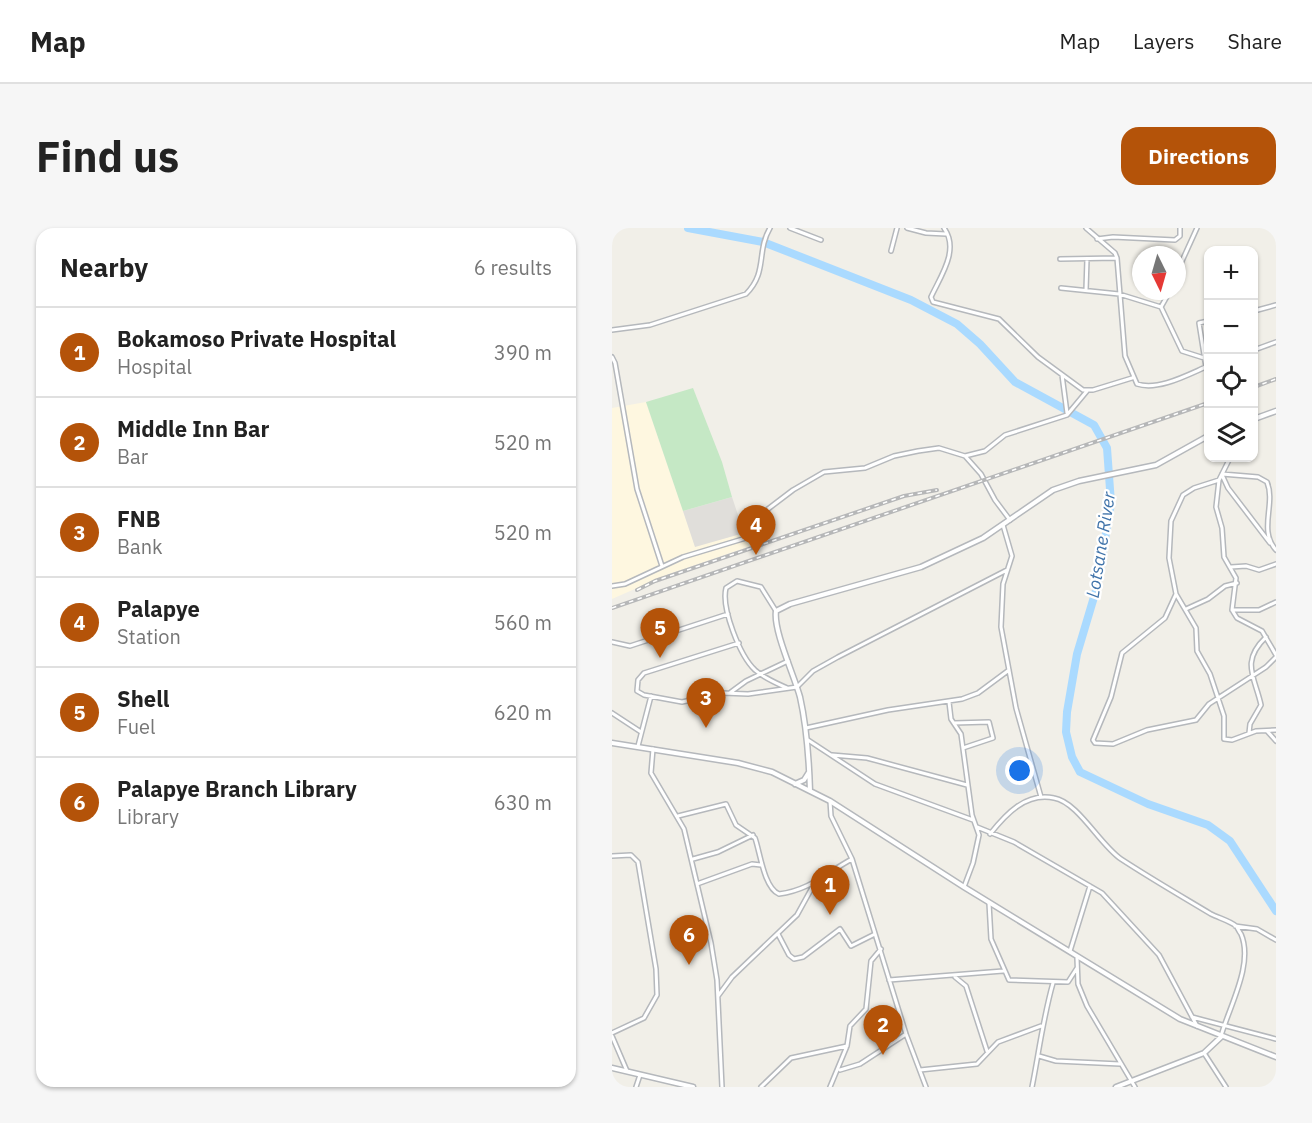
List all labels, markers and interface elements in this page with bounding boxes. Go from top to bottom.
text: Map [30,23,86,60]
text: Map [1060,27,1100,55]
text: Layers [1133,27,1195,55]
text: Share [1228,27,1282,55]
button: Directions [1121,127,1276,185]
text: Find us [36,129,179,184]
north arrow [1132,246,1186,300]
map controls [1204,246,1258,462]
button: + [1204,246,1258,300]
text: Nearby [60,250,148,284]
text: 6 results [474,254,552,281]
button: − [1204,300,1258,354]
text: Bokamoso Private Hospital [117,324,396,353]
text: 1 [74,339,86,366]
text: 390 m [494,339,552,366]
text: Hospital [117,353,192,380]
button: locate [1204,354,1258,408]
button: layers [1204,408,1258,462]
text: Middle Inn Bar [117,414,269,443]
text: 2 [74,429,86,456]
text: 520 m [494,429,552,456]
text: Bar [117,443,148,470]
water label: Lotsane River [1081,490,1120,600]
text: FNB [117,504,160,533]
pin: 4 [736,506,776,555]
text: 3 [74,519,86,546]
text: 520 m [494,519,552,546]
text: Bank [117,533,163,560]
text: Palapye [117,594,200,623]
pin: 5 [640,608,680,658]
text: 4 [74,609,86,636]
text: 560 m [494,609,552,636]
text: Station [117,623,181,650]
pin: 3 [686,678,725,728]
text: Shell [117,684,169,713]
text: 5 [74,699,86,726]
text: 620 m [494,699,552,726]
text: Fuel [117,713,155,740]
your location [1005,756,1034,785]
text: Palapye Branch Library [117,774,357,803]
text: 6 [74,789,86,816]
text: 630 m [494,789,552,816]
text: Library [117,803,179,830]
pin: 1 [810,866,850,915]
pin: 6 [670,916,709,965]
pin: 2 [864,1006,902,1055]

